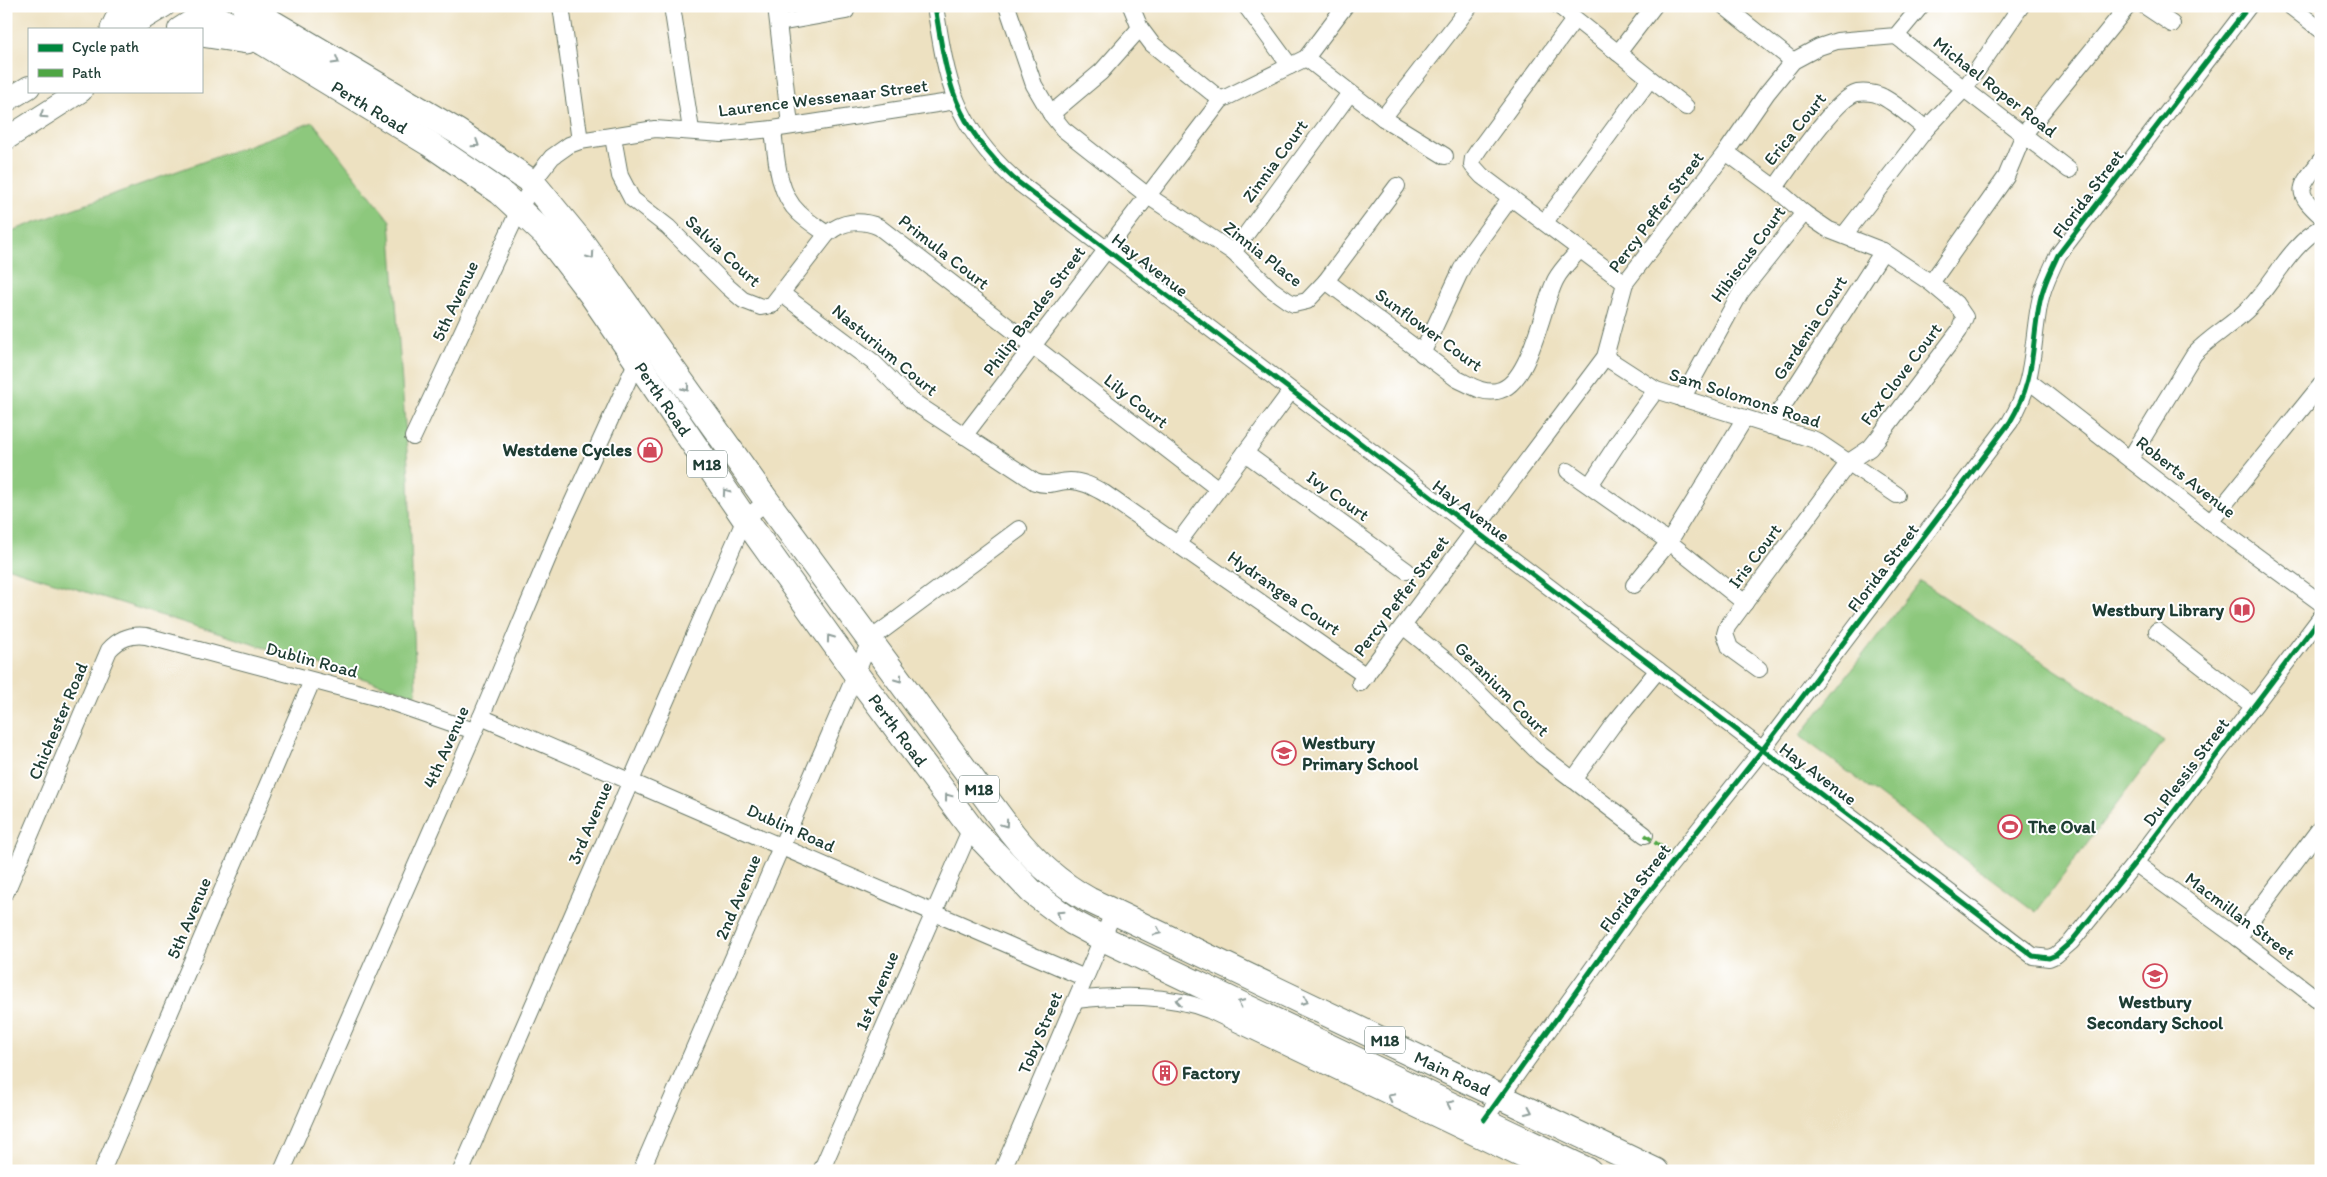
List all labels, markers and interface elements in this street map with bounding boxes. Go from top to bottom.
legend [28,28,202,92]
street label: Michael Roper Road [1929,32,2062,142]
text: Cycle path [72,38,139,56]
one-way arrow [331,54,340,64]
text: Path [72,64,101,82]
street label: Laurence Wessenaar Street [717,74,929,122]
street label: Perth Road [327,76,412,139]
street label: Erica Court [1759,88,1831,170]
one-way arrow [40,109,49,118]
street label: Zinnia Court [1238,115,1313,207]
one-way arrow [470,138,480,147]
street label: Florida Street [2047,145,2129,243]
street label: Percy Peffer Street [1603,147,1709,277]
street label: Hibiscus Court [1706,201,1790,306]
street label: Salvia Court [681,210,766,292]
street label: Primula Court [894,210,994,294]
street label: Zinnia Place [1219,216,1307,292]
street label: Hay Avenue [1107,228,1193,302]
street label: Philip Bandes Street [978,241,1090,380]
one-way arrow [585,250,594,260]
street label: 5th Avenue [427,257,483,345]
street label: Gardenia Court [1768,271,1852,384]
street label: Sunflower Court [1371,284,1487,377]
street label: Nasturium Court [828,299,943,401]
street label: Fox Clove Court [1855,318,1947,429]
street label: Perth Road [630,358,696,441]
street label: Sam Solomons Road [1666,363,1824,433]
street label: Lily Court [1099,369,1173,433]
one-way arrow [680,382,689,392]
street label: Roberts Avenue [2132,431,2240,523]
shop icon: Westdene Cycles [637,437,663,463]
place label: Westdene Cycles [503,439,632,461]
road number: M18 [687,450,727,478]
street label: Ivy Court [1302,466,1374,526]
street label: Hay Avenue [1428,475,1514,547]
one-way arrow [723,488,732,497]
street label: Iris Court [1724,519,1787,593]
street label: Florida Street [1842,519,1924,617]
street label: Percy Peffer Street [1348,531,1454,661]
street label: Hydrangea Court [1223,546,1345,640]
library icon: Westbury Library [2229,597,2255,623]
place label: Westbury Library [2092,599,2224,621]
one-way arrow [827,634,836,644]
street label: Dublin Road [263,637,361,683]
street label: Geranium Court [1450,637,1554,741]
street label: Chichester Road [23,659,93,783]
one-way arrow [893,673,902,683]
street label: Perth Road [864,689,932,771]
street label: 4th Avenue [418,702,474,792]
street label: Du Plessis Street [2138,713,2234,831]
place label: Westbury Primary School [1302,732,1419,775]
street label: Hay Avenue [1775,738,1861,810]
school or university icon: Westbury Primary School [1271,740,1297,766]
road number: M18 [959,776,999,802]
street label: 3rd Avenue [563,778,617,868]
one-way arrow [945,794,953,803]
street label: Dublin Road [743,799,839,857]
sports icon: The Oval [1997,814,2023,840]
place label: The Oval [2027,816,2097,838]
one-way arrow [999,818,1008,828]
street label: Florida Street [1594,839,1676,937]
street label: 2nd Avenue [710,851,766,943]
street label: Macmillan Street [2181,867,2300,965]
street label: 5th Avenue [162,874,216,962]
one-way arrow [1056,910,1065,920]
one-way arrow [1153,925,1162,936]
street label: 1st Avenue [850,948,904,1034]
school or university icon: Westbury Secondary School [2142,963,2168,989]
street label: Toby Street [1013,988,1067,1077]
place label: Westbury Secondary School [2087,991,2224,1034]
one-way arrow [1299,995,1308,1005]
one-way arrow [1175,996,1183,1007]
one-way arrow [1237,999,1246,1010]
road number: M18 [1365,1026,1405,1054]
street label: Main Road [1411,1046,1494,1101]
building icon: Factory [1152,1060,1178,1086]
place label: Factory [1182,1062,1240,1084]
one-way arrow [1387,1093,1396,1103]
one-way arrow [1447,1100,1456,1110]
one-way arrow [1524,1104,1533,1114]

